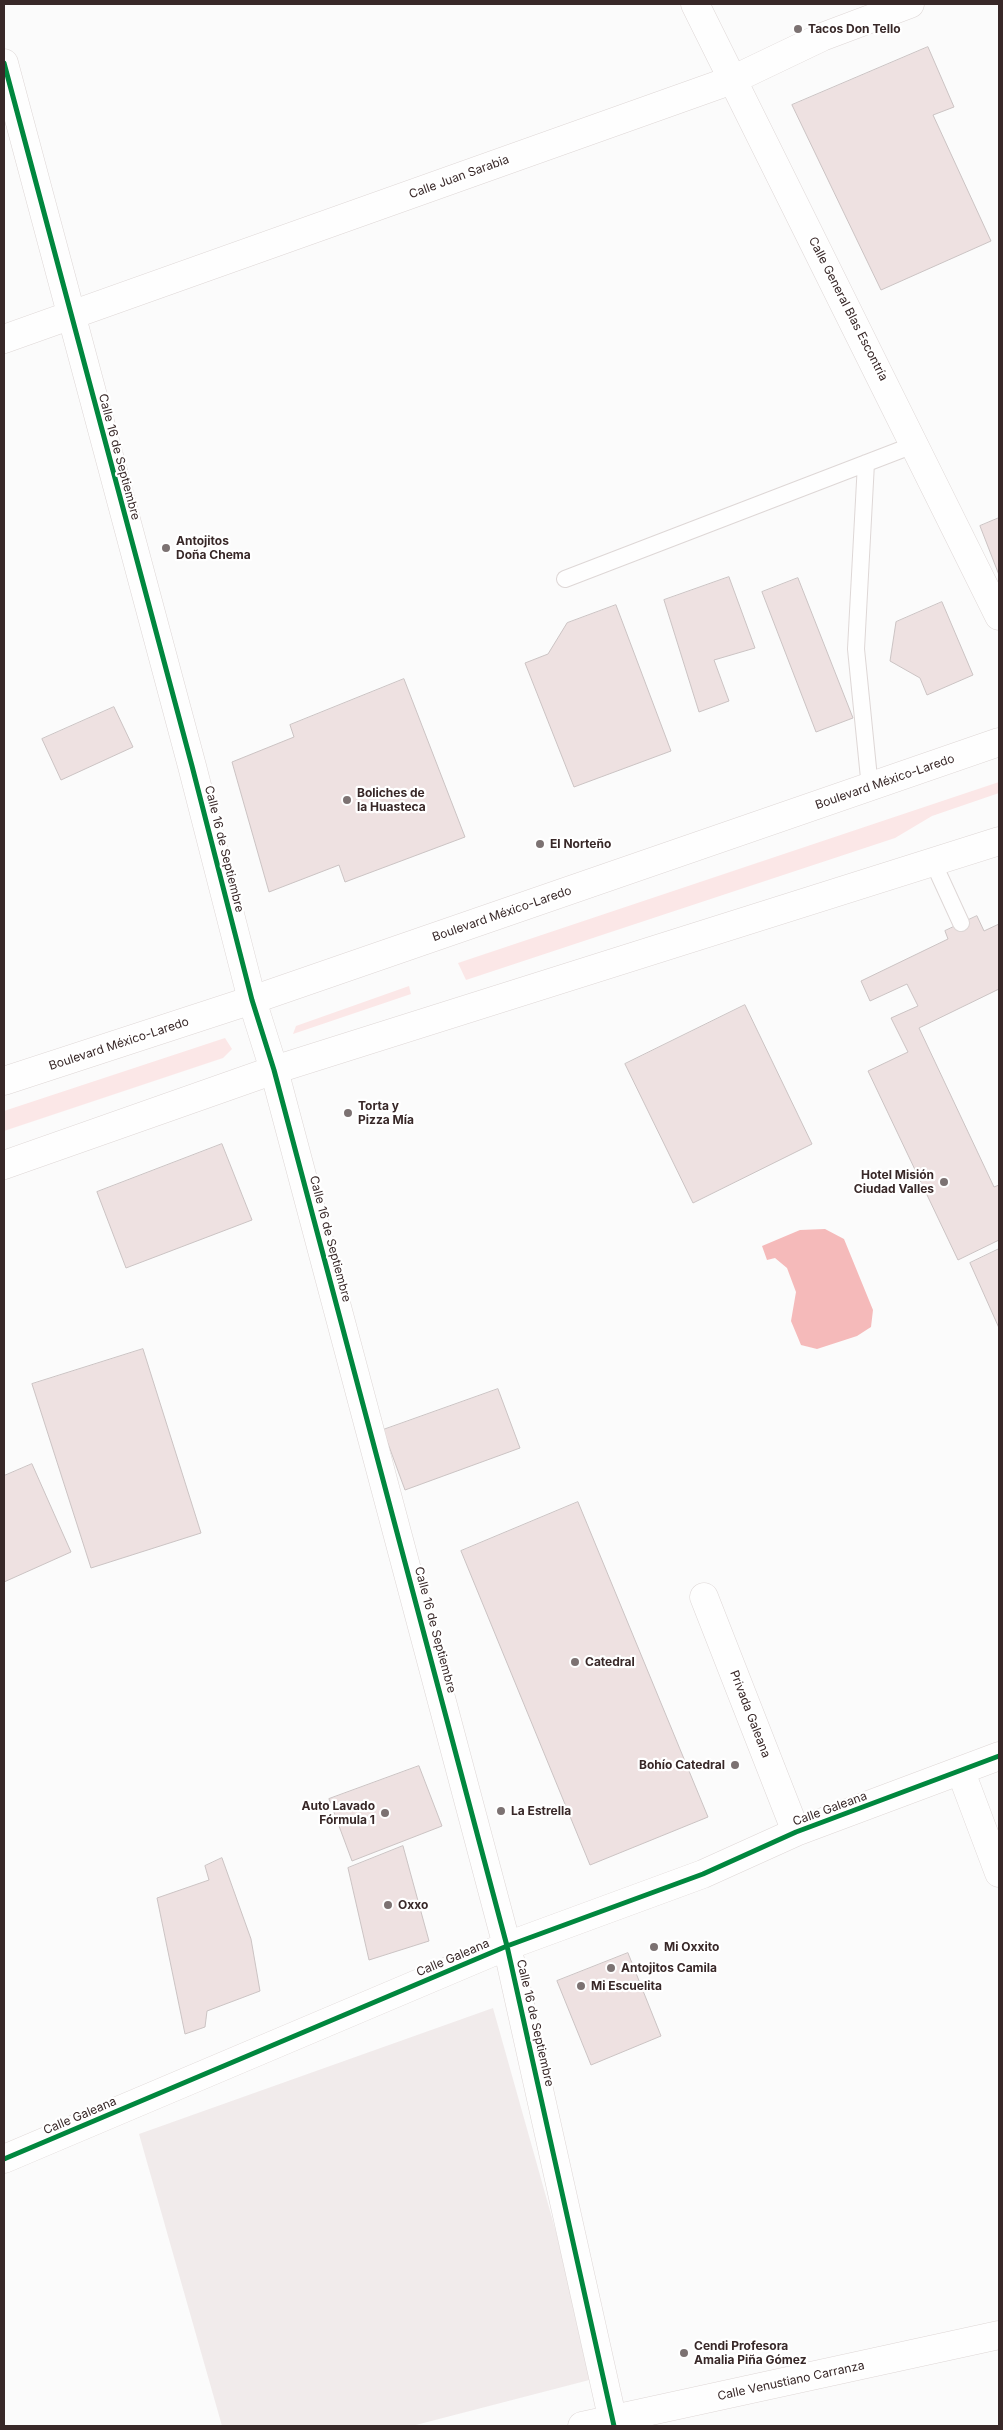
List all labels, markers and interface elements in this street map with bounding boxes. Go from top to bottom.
place label: Tacos Don Tello [808,22,901,36]
marker: Tacos Don Tello [792,23,804,35]
street label: Calle Juan Sarabia [407,152,511,202]
street label: Calle General Blas Escontría [805,235,891,383]
street label: Calle 16 de Septiembre [95,392,143,522]
place label: Antojitos Doña Chema [176,534,251,562]
marker: Antojitos Doña Chema [160,542,172,554]
street label: Boulevard México-Laredo [814,751,956,813]
street label: Calle 16 de Septiembre [201,784,247,914]
place label: Boliches de la Huasteca [357,786,426,814]
marker: Boliches de la Huasteca [341,794,353,806]
place label: El Norteño [550,837,611,851]
marker: El Norteño [534,838,546,850]
street label: Boulevard México-Laredo [431,883,573,945]
street label: Boulevard México-Laredo [47,1015,191,1073]
place label: Torta y Pizza Mía [358,1099,414,1127]
marker: Torta y Pizza Mía [342,1107,354,1119]
place label: Hotel Misión Ciudad Valles [854,1168,934,1196]
street label: Calle 16 de Septiembre [306,1174,354,1304]
marker: Hotel Misión Ciudad Valles [938,1176,950,1188]
street label: Calle 16 de Septiembre [411,1565,459,1695]
place label: Catedral [585,1655,635,1669]
marker: Catedral [569,1656,581,1668]
street label: Privada Galeana [727,1668,773,1760]
place label: Bohío Catedral [639,1758,725,1772]
marker: Bohío Catedral [729,1759,741,1771]
street label: Calle Galeana [791,1789,869,1829]
place label: Auto Lavado Fórmula 1 [302,1799,375,1827]
place label: La Estrella [511,1804,571,1818]
marker: La Estrella [495,1805,507,1817]
marker: Auto Lavado Fórmula 1 [379,1807,391,1819]
place label: Oxxo [398,1898,428,1912]
marker: Oxxo [382,1899,394,1911]
street label: Calle Galeana [414,1936,492,1980]
place label: Mi Oxxito [664,1940,719,1954]
marker: Mi Oxxito [648,1941,660,1953]
street label: Calle 16 de Septiembre [513,1958,557,2088]
place label: Antojitos Camila [621,1961,717,1975]
marker: Antojitos Camila [605,1962,617,1974]
place label: Mi Escuelita [591,1979,662,1993]
marker: Mi Escuelita [575,1980,587,1992]
street label: Calle Galeana [41,2094,119,2138]
place label: Cendi Profesora Amalia Piña Gómez [694,2339,807,2367]
marker: Cendi Profesora Amalia Piña Gómez [678,2347,690,2359]
street label: Calle Venustiano Carranza [716,2358,866,2404]

